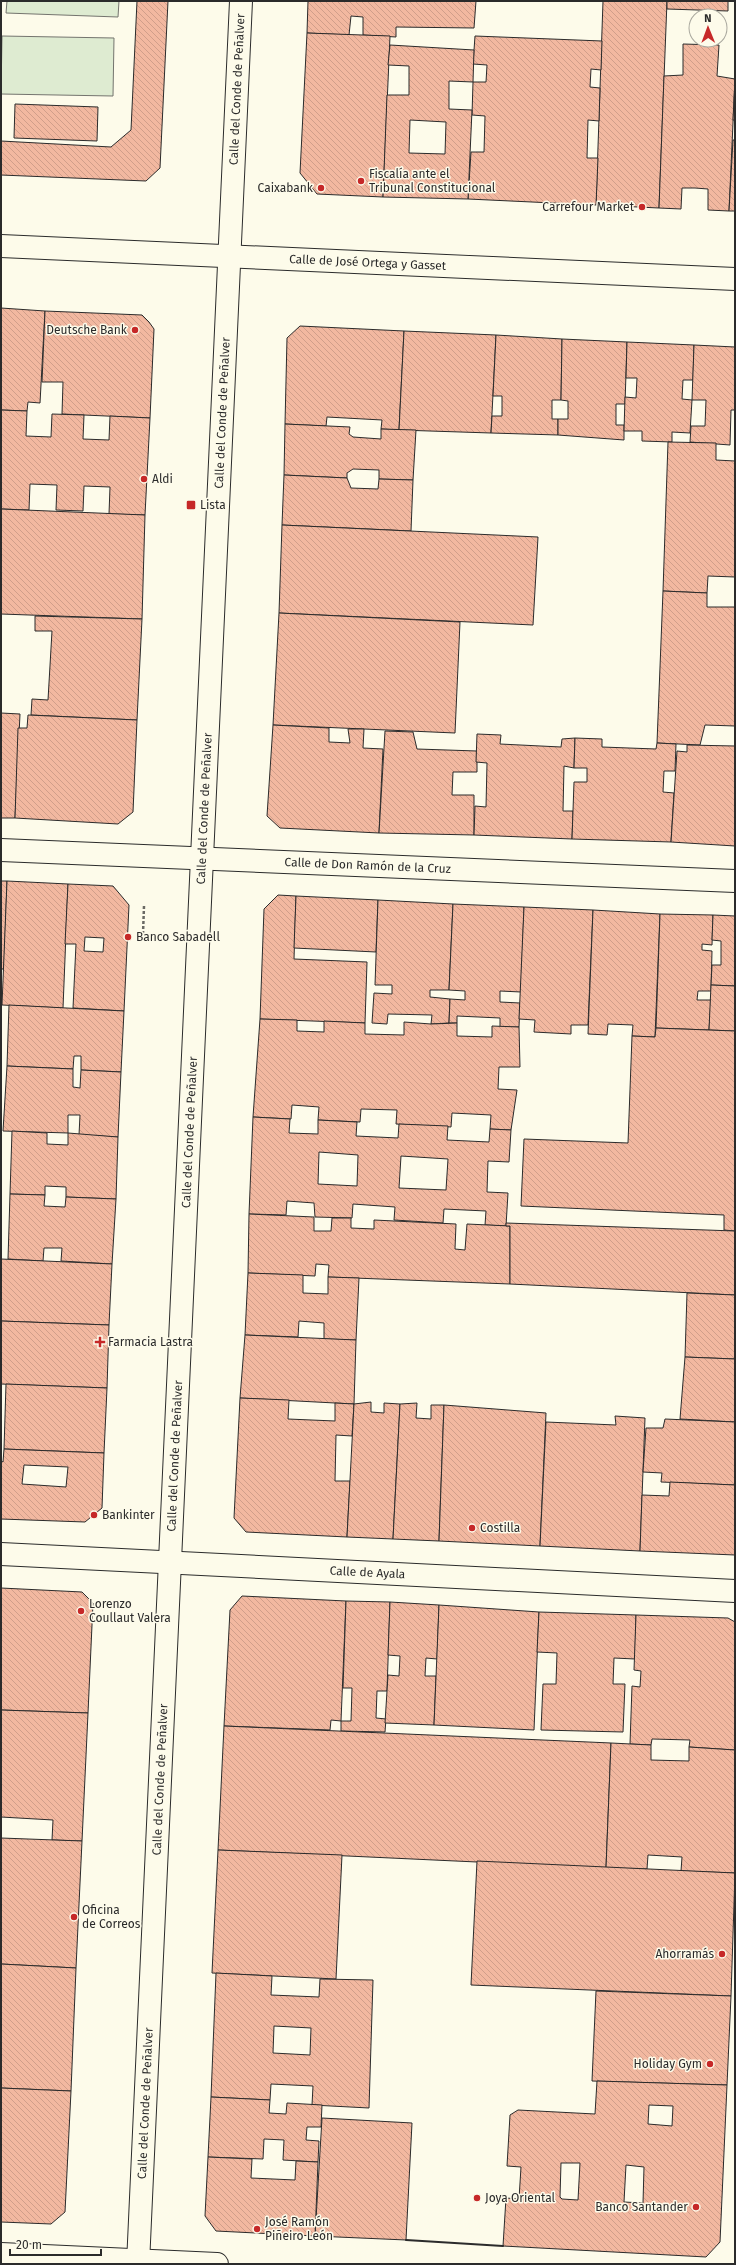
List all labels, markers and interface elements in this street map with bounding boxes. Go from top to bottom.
north arrow [688,8,728,48]
text: N [704,12,712,25]
street label: Calle del Conde de Peñalver [227,13,247,165]
place label: Fiscalía ante el Tribunal Constitucional [369,167,496,195]
marker: Fiscalía ante el Tribunal Constitucional [356,176,366,186]
place label: Caixabank [258,181,314,195]
marker: Caixabank [316,183,326,193]
place label: Carrefour Market [542,200,635,214]
marker: Carrefour Market [637,202,647,212]
street label: Calle de José Ortega y Gasset [289,252,447,273]
place label: Deutsche Bank [46,323,128,337]
marker: Deutsche Bank [130,325,140,335]
street label: Calle del Conde de Peñalver [212,336,233,489]
place label: Aldi [152,472,173,486]
marker: Aldi [139,474,149,484]
place label: Lista [200,498,226,512]
marker: Lista [185,499,197,511]
street label: Calle del Conde de Peñalver [194,732,215,885]
street label: Calle de Don Ramón de la Cruz [284,855,451,876]
place label: Banco Sabadell [136,930,220,944]
marker: Banco Sabadell [123,932,133,942]
street label: Calle del Conde de Peñalver [179,1056,200,1208]
place label: Farmacia Lastra [108,1335,193,1349]
marker: Farmacia Lastra [95,1337,105,1347]
street label: Calle del Conde de Peñalver [164,1379,185,1532]
place label: Bankinter [102,1508,155,1522]
marker: Bankinter [89,1510,99,1520]
place label: Costilla [480,1521,520,1535]
marker: Costilla [467,1523,477,1533]
street label: Calle de Ayala [329,1564,406,1581]
place label: Lorenzo Coullaut Valera [89,1597,171,1625]
marker: Lorenzo Coullaut Valera [76,1606,86,1616]
street label: Calle del Conde de Peñalver [150,1703,171,1856]
place label: Oficina de Correos [82,1903,141,1931]
marker: Oficina de Correos [69,1912,79,1922]
place label: Ahorramás [655,1947,714,1961]
marker: Ahorramás [717,1949,727,1959]
street label: Calle del Conde de Peñalver [135,2027,156,2179]
place label: Holiday Gym [634,2057,702,2071]
marker: Holiday Gym [705,2059,715,2069]
place label: Joya Oriental [485,2191,556,2205]
marker: Joya Oriental [472,2193,482,2203]
place label: Banco Santander [595,2200,688,2214]
marker: Banco Santander [691,2202,701,2212]
place label: José Ramón Piñeiro León [265,2215,333,2243]
marker: José Ramón Piñeiro León [252,2224,262,2234]
scale bar [10,2231,101,2257]
text: 20 m [16,2238,42,2252]

